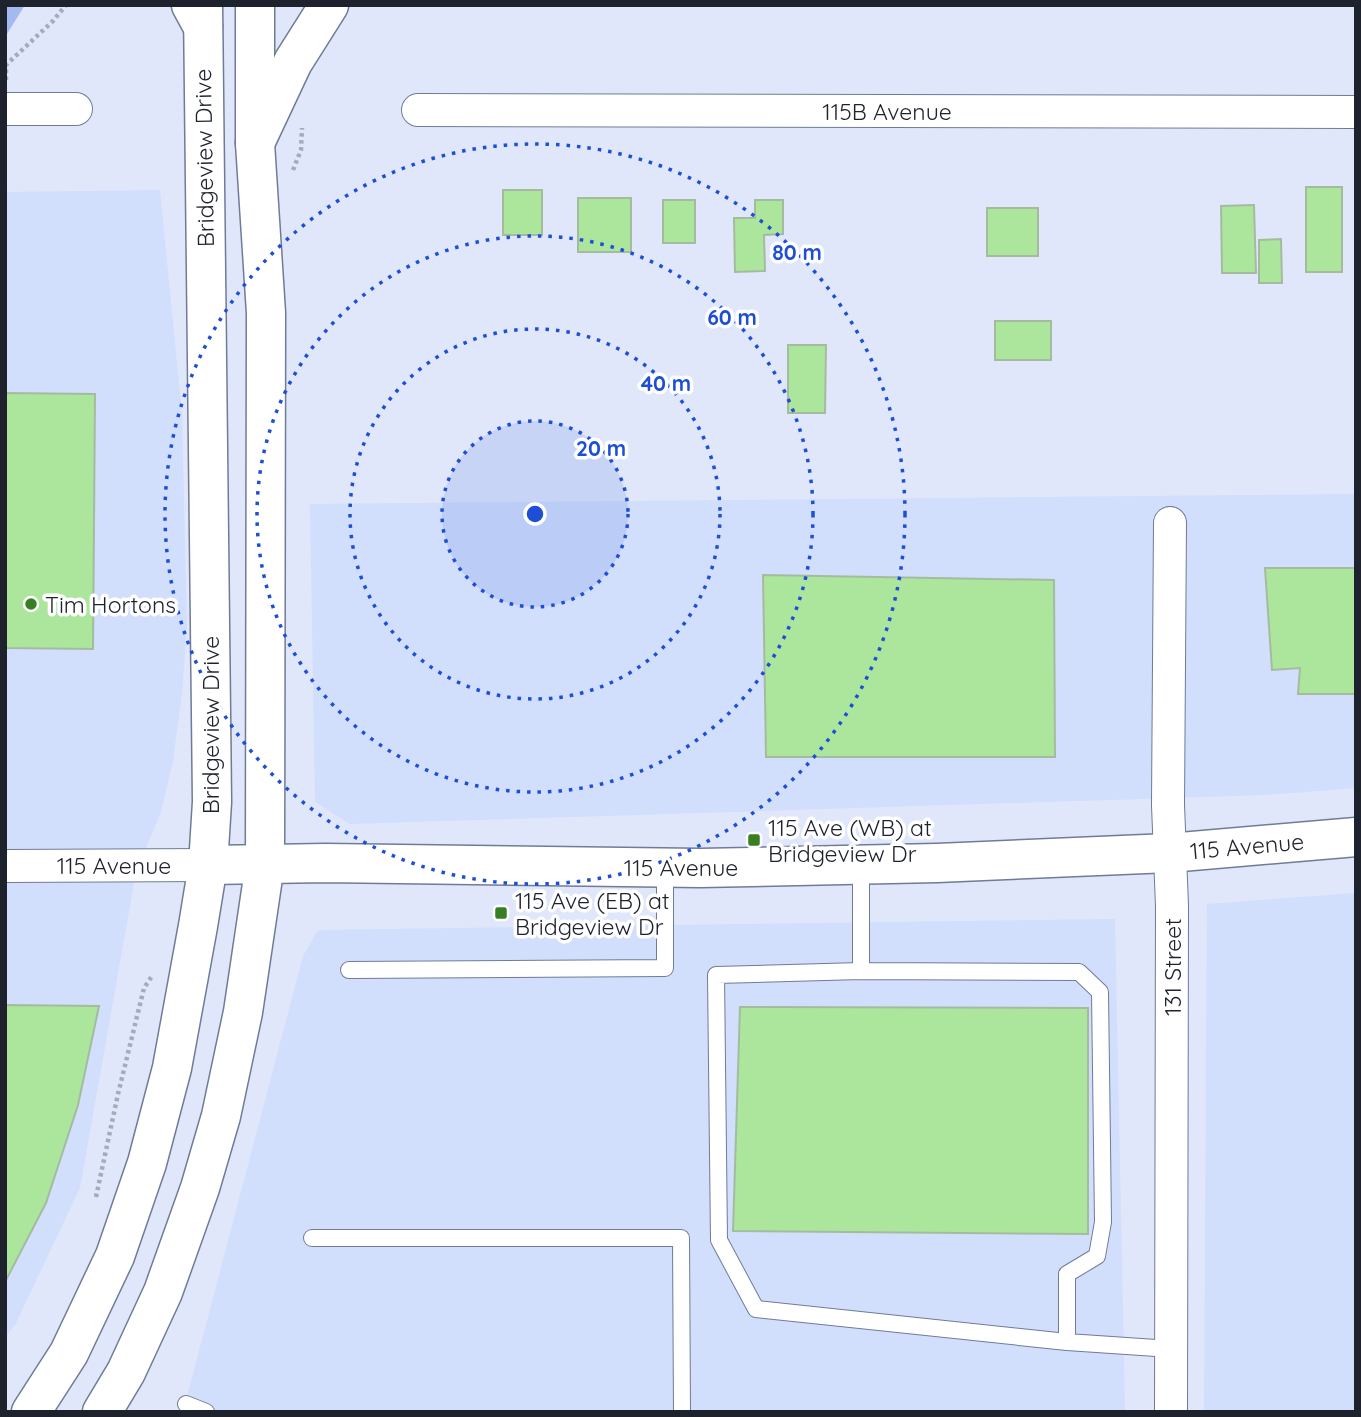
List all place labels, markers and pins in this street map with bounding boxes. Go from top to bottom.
centre of rings [523,502,547,526]
place label: Tim Hortons [45,590,176,619]
marker: Tim Hortons [23,596,39,612]
place label: 115 Ave (WB) at Bridgeview Dr [768,813,932,868]
marker: 115 Ave (WB) at Bridgeview Dr [746,832,762,848]
place label: 115 Ave (EB) at Bridgeview Dr [515,886,670,941]
marker: 115 Ave (EB) at Bridgeview Dr [493,905,509,921]

